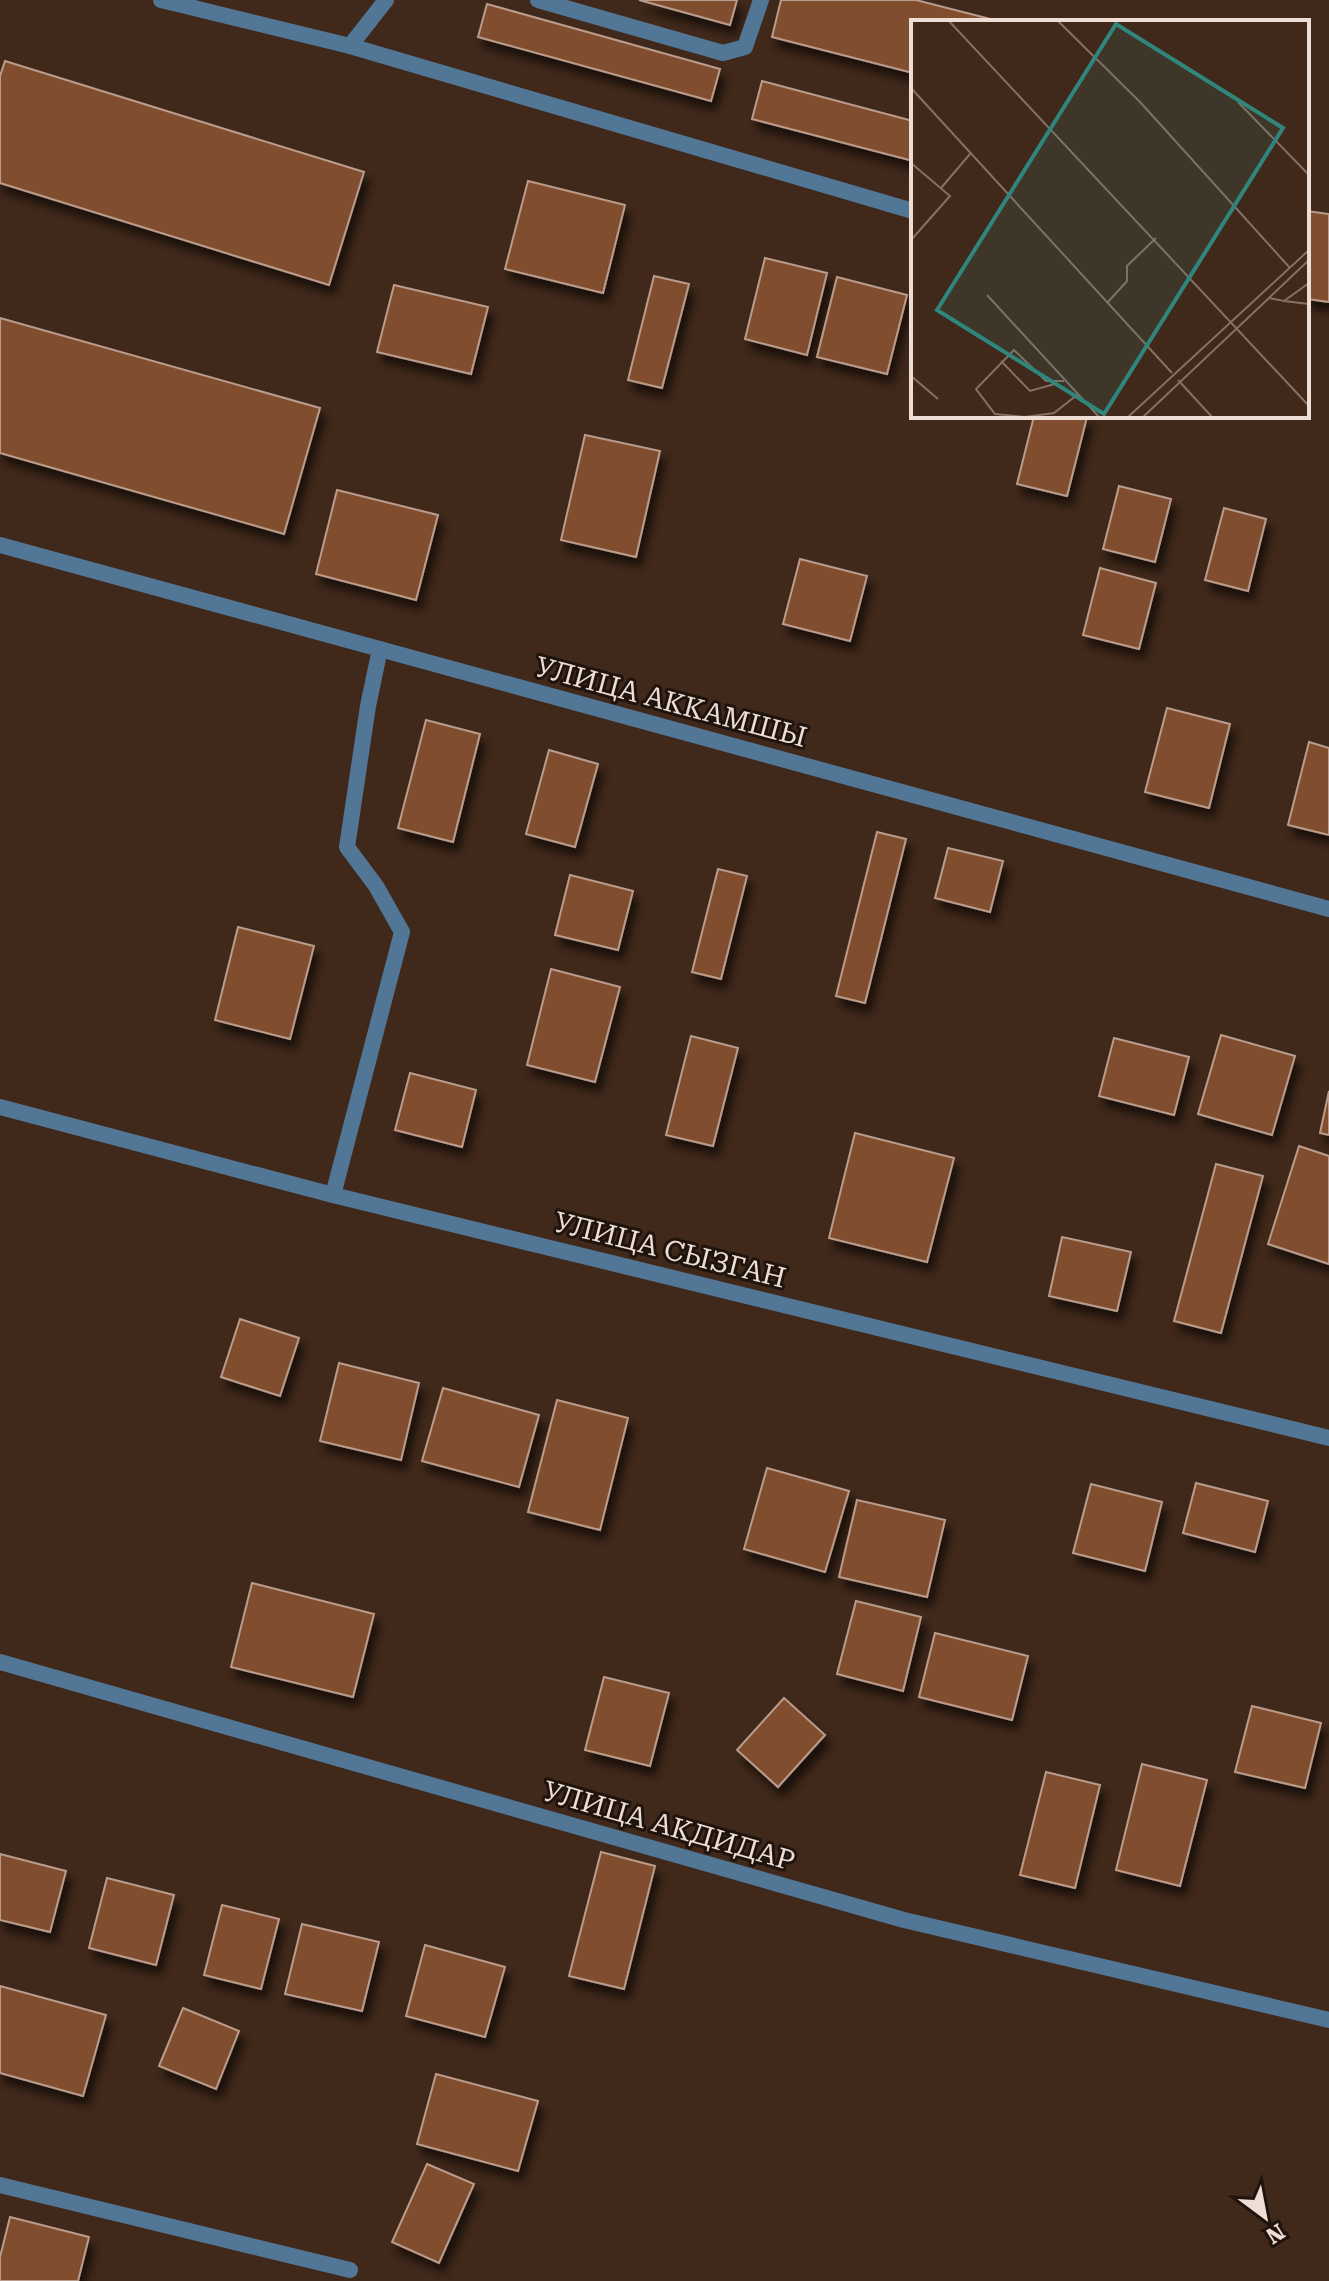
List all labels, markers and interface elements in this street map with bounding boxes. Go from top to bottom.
inset map [911,20,1309,418]
street label: УЛИЦА АККАМШЫ [532,650,810,754]
street label: УЛИЦА СЫЗГАН [551,1205,789,1295]
street label: УЛИЦА АКДИДАР [539,1774,799,1878]
north arrow [1225,2177,1305,2257]
text: N [1261,2218,1289,2249]

